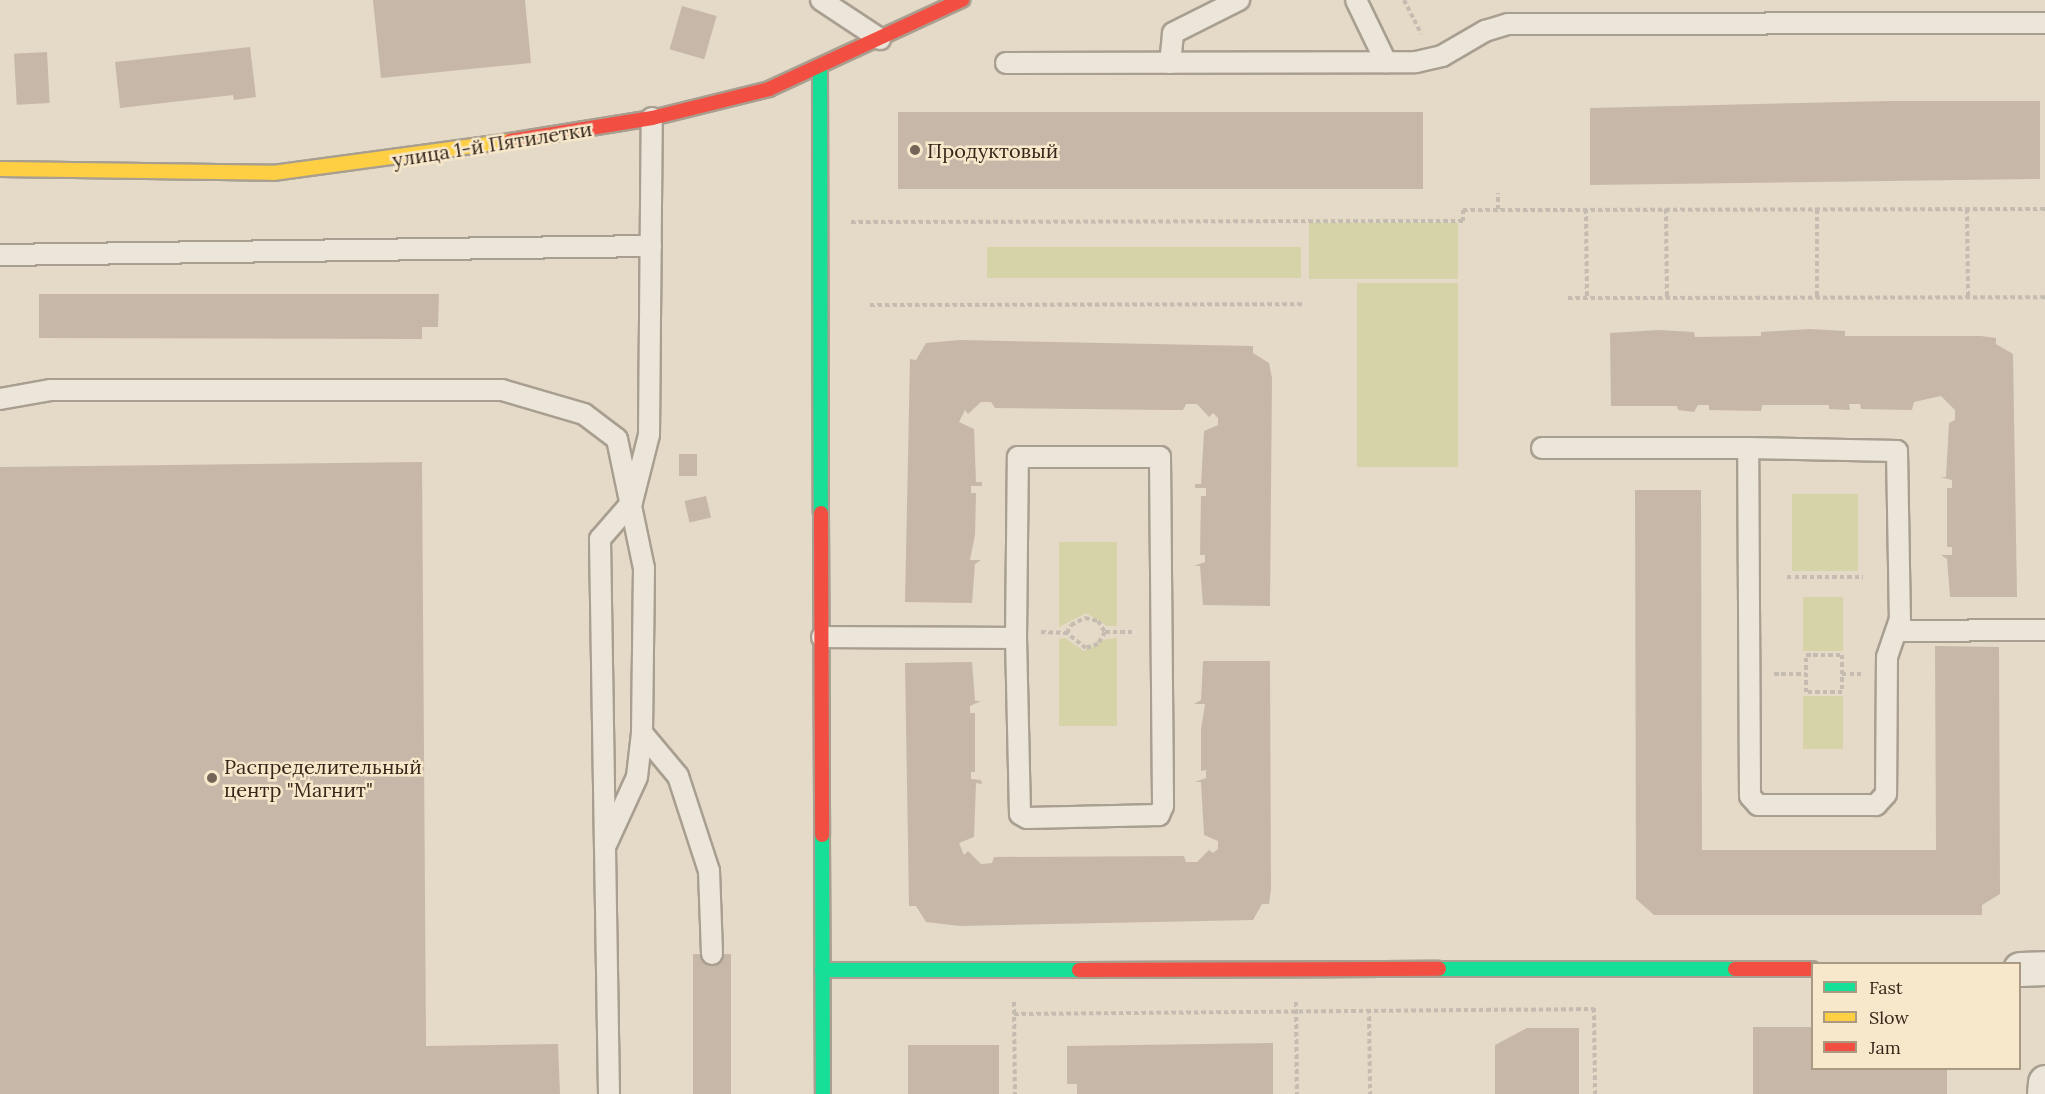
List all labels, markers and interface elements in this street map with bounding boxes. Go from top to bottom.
street label: улица 1-й Пятилетки [390,116,594,172]
place label: Продуктовый [927,138,1058,162]
marker: Продуктовый [908,143,922,157]
place label: Распределительный центр "Магнит" [224,754,422,801]
marker: Распределительный центр "Магнит" [205,771,219,785]
legend [1811,962,2021,1070]
text: Fast [1869,976,1903,999]
text: Slow [1869,1006,1909,1029]
text: Jam [1869,1036,1901,1059]

